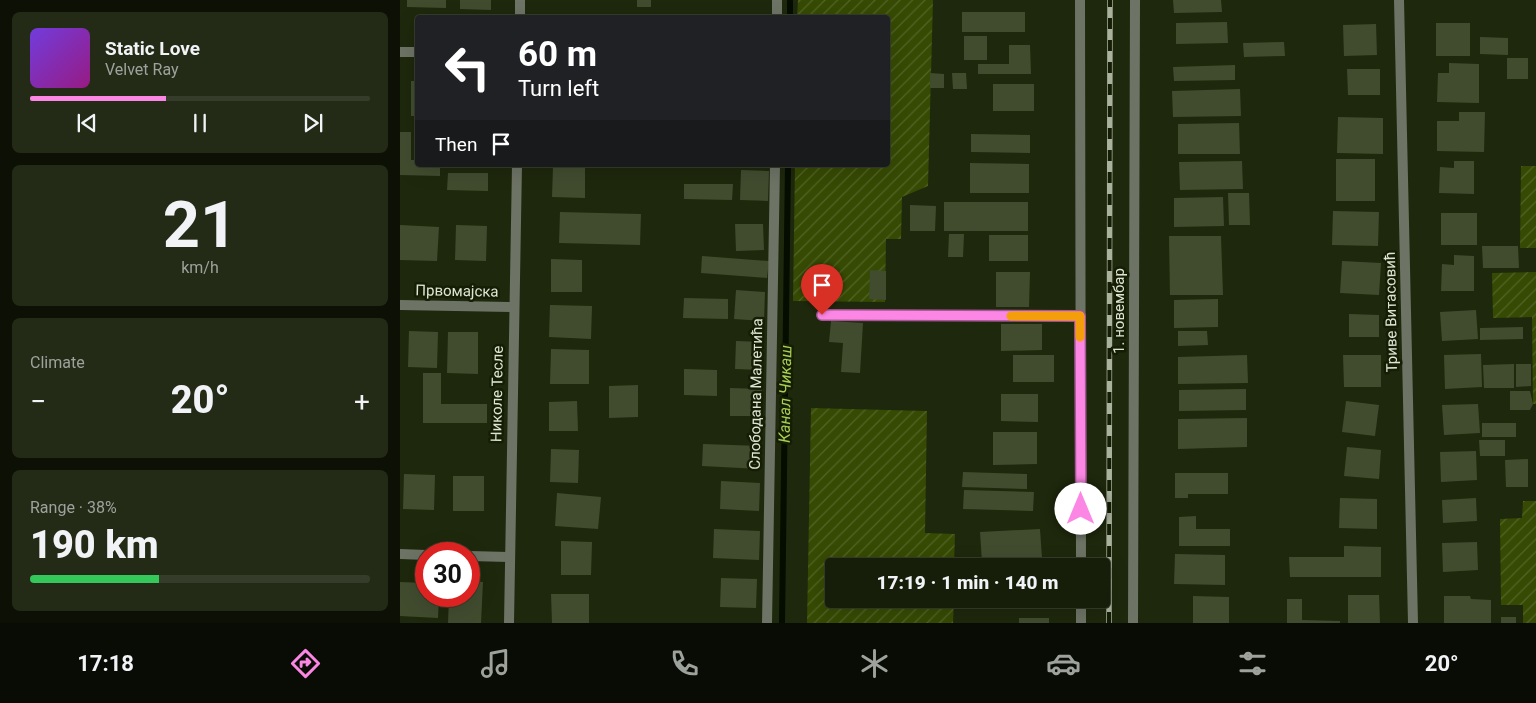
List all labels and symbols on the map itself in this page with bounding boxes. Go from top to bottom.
street label: Триве Витасовић [1381,251,1401,373]
pin [801,264,843,315]
street label: 1. новембар [1110,268,1128,354]
street label: Првомајска [415,281,499,301]
street label: Слободана Малетића [746,318,766,470]
water label: Канал Чикаш [775,345,795,443]
street label: Николе Тесле [487,346,507,442]
position arrow [1054,482,1106,534]
speed limit sign: 30 [415,542,480,607]

